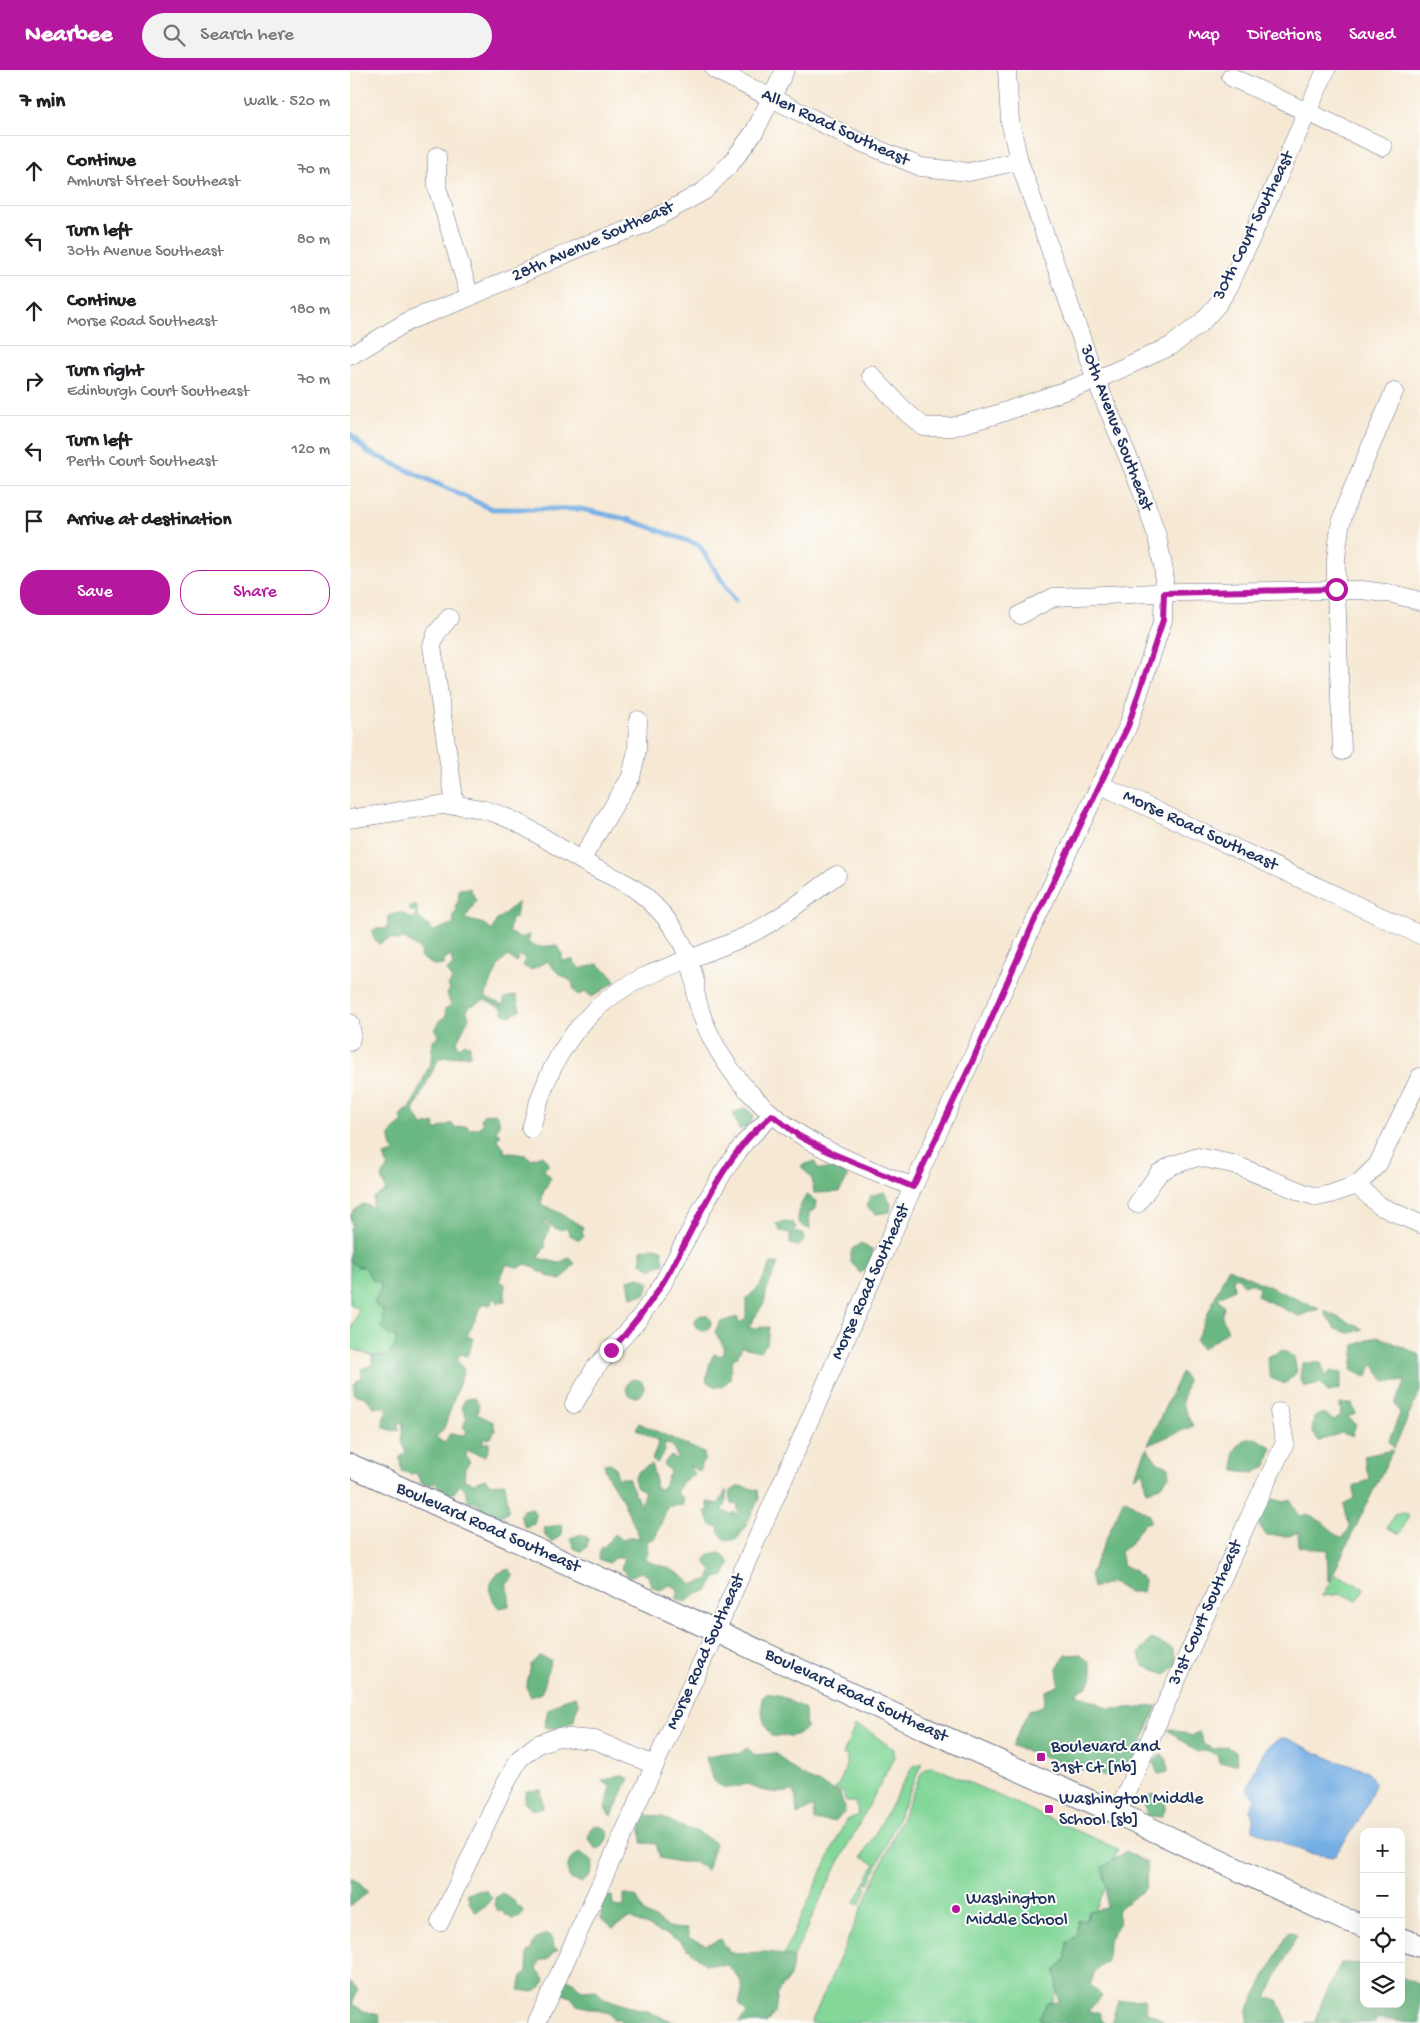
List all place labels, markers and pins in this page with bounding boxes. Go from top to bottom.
place label: Boulevard and 31st Ct [nb] [1050,1737,1161,1779]
marker: Boulevard and 31st Ct [nb] [1035,1751,1047,1763]
place label: Washington Middle School [sb] [1059,1789,1204,1831]
marker: Washington Middle School [sb] [1043,1803,1055,1815]
place label: Washington Middle School [966,1889,1068,1931]
marker: Washington Middle School [950,1903,962,1915]

